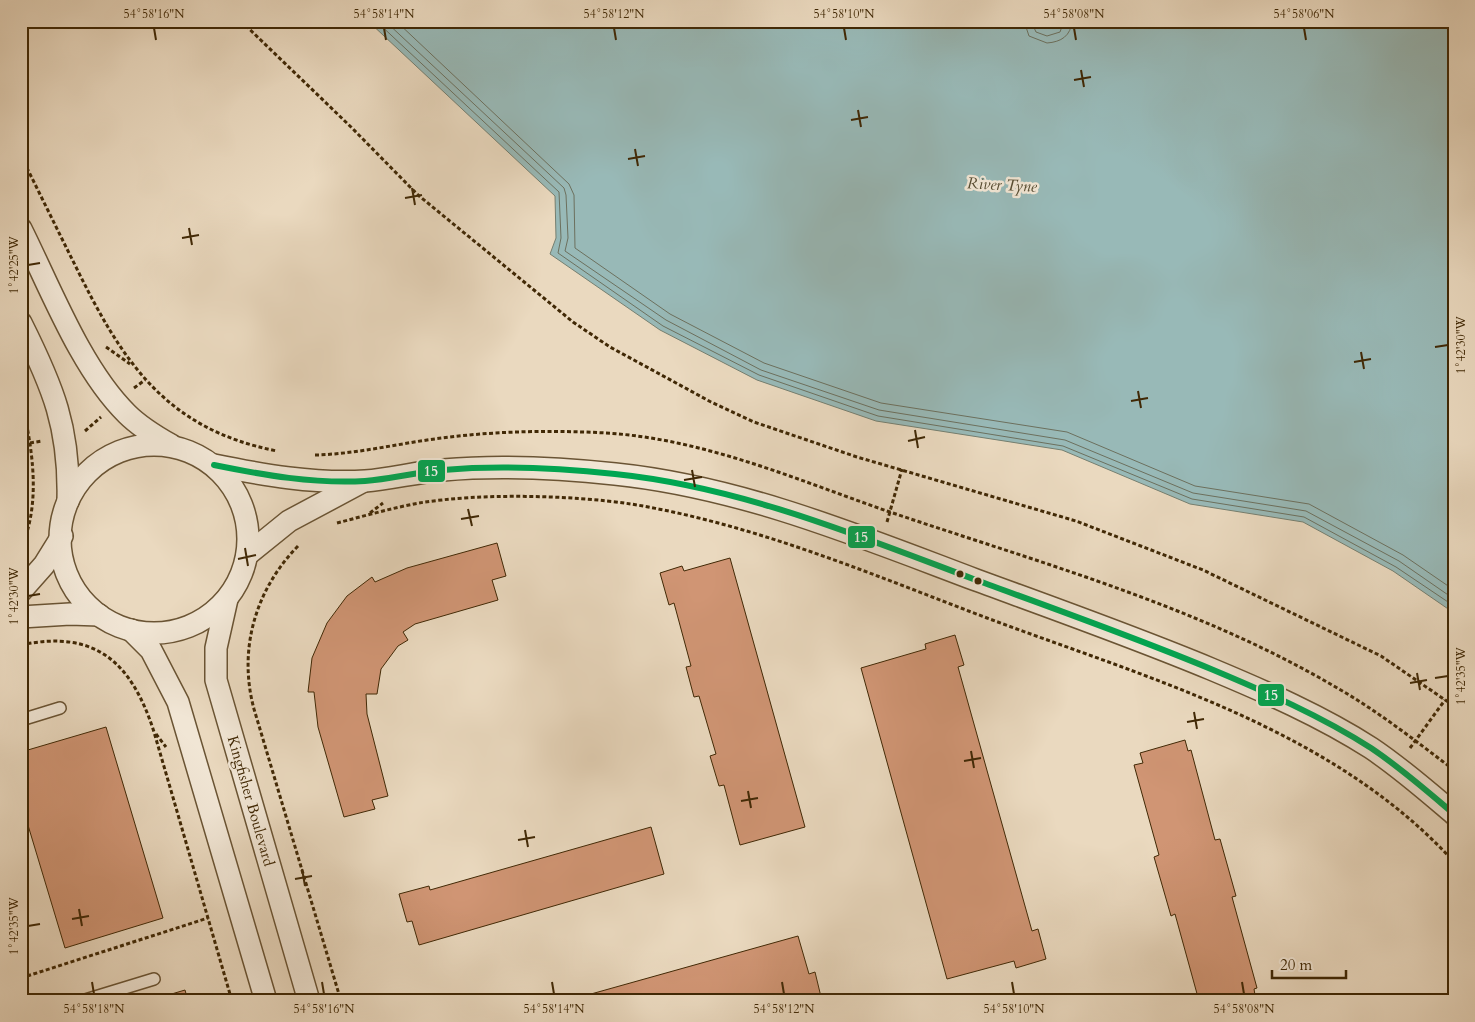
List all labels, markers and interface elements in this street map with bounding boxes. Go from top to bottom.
text: 54°58'16"N [124,6,185,22]
text: 54°58'14"N [354,6,415,22]
text: 54°58'12"N [584,6,645,22]
text: 54°58'10"N [814,6,875,22]
text: 54°58'08"N [1044,6,1105,22]
text: 54°58'06"N [1274,6,1335,22]
water label: River Tyne [967,172,1038,198]
text: 1°42'25"W [6,235,22,294]
text: 1°42'30"W [1453,315,1469,374]
line badge: 15 [417,459,446,483]
text: 15 [424,462,438,481]
line badge: 15 [847,525,876,549]
text: 15 [854,528,868,547]
text: 1°42'30"W [6,566,22,625]
unlabelled marker [955,569,965,579]
unlabelled marker [973,576,983,586]
text: 1°42'35"W [1453,646,1469,705]
line badge: 15 [1257,683,1285,707]
text: 15 [1264,686,1278,705]
street label: Kingfisher Boulevard [223,733,279,869]
text: 1°42'35"W [6,896,22,955]
scale bar [1272,947,1346,979]
text: 20 m [1280,955,1312,975]
text: 54°58'18"N [64,1001,125,1017]
text: 54°58'16"N [294,1001,355,1017]
text: 54°58'14"N [524,1001,585,1017]
text: 54°58'12"N [754,1001,815,1017]
text: 54°58'10"N [984,1001,1045,1017]
text: 54°58'08"N [1214,1001,1275,1017]

